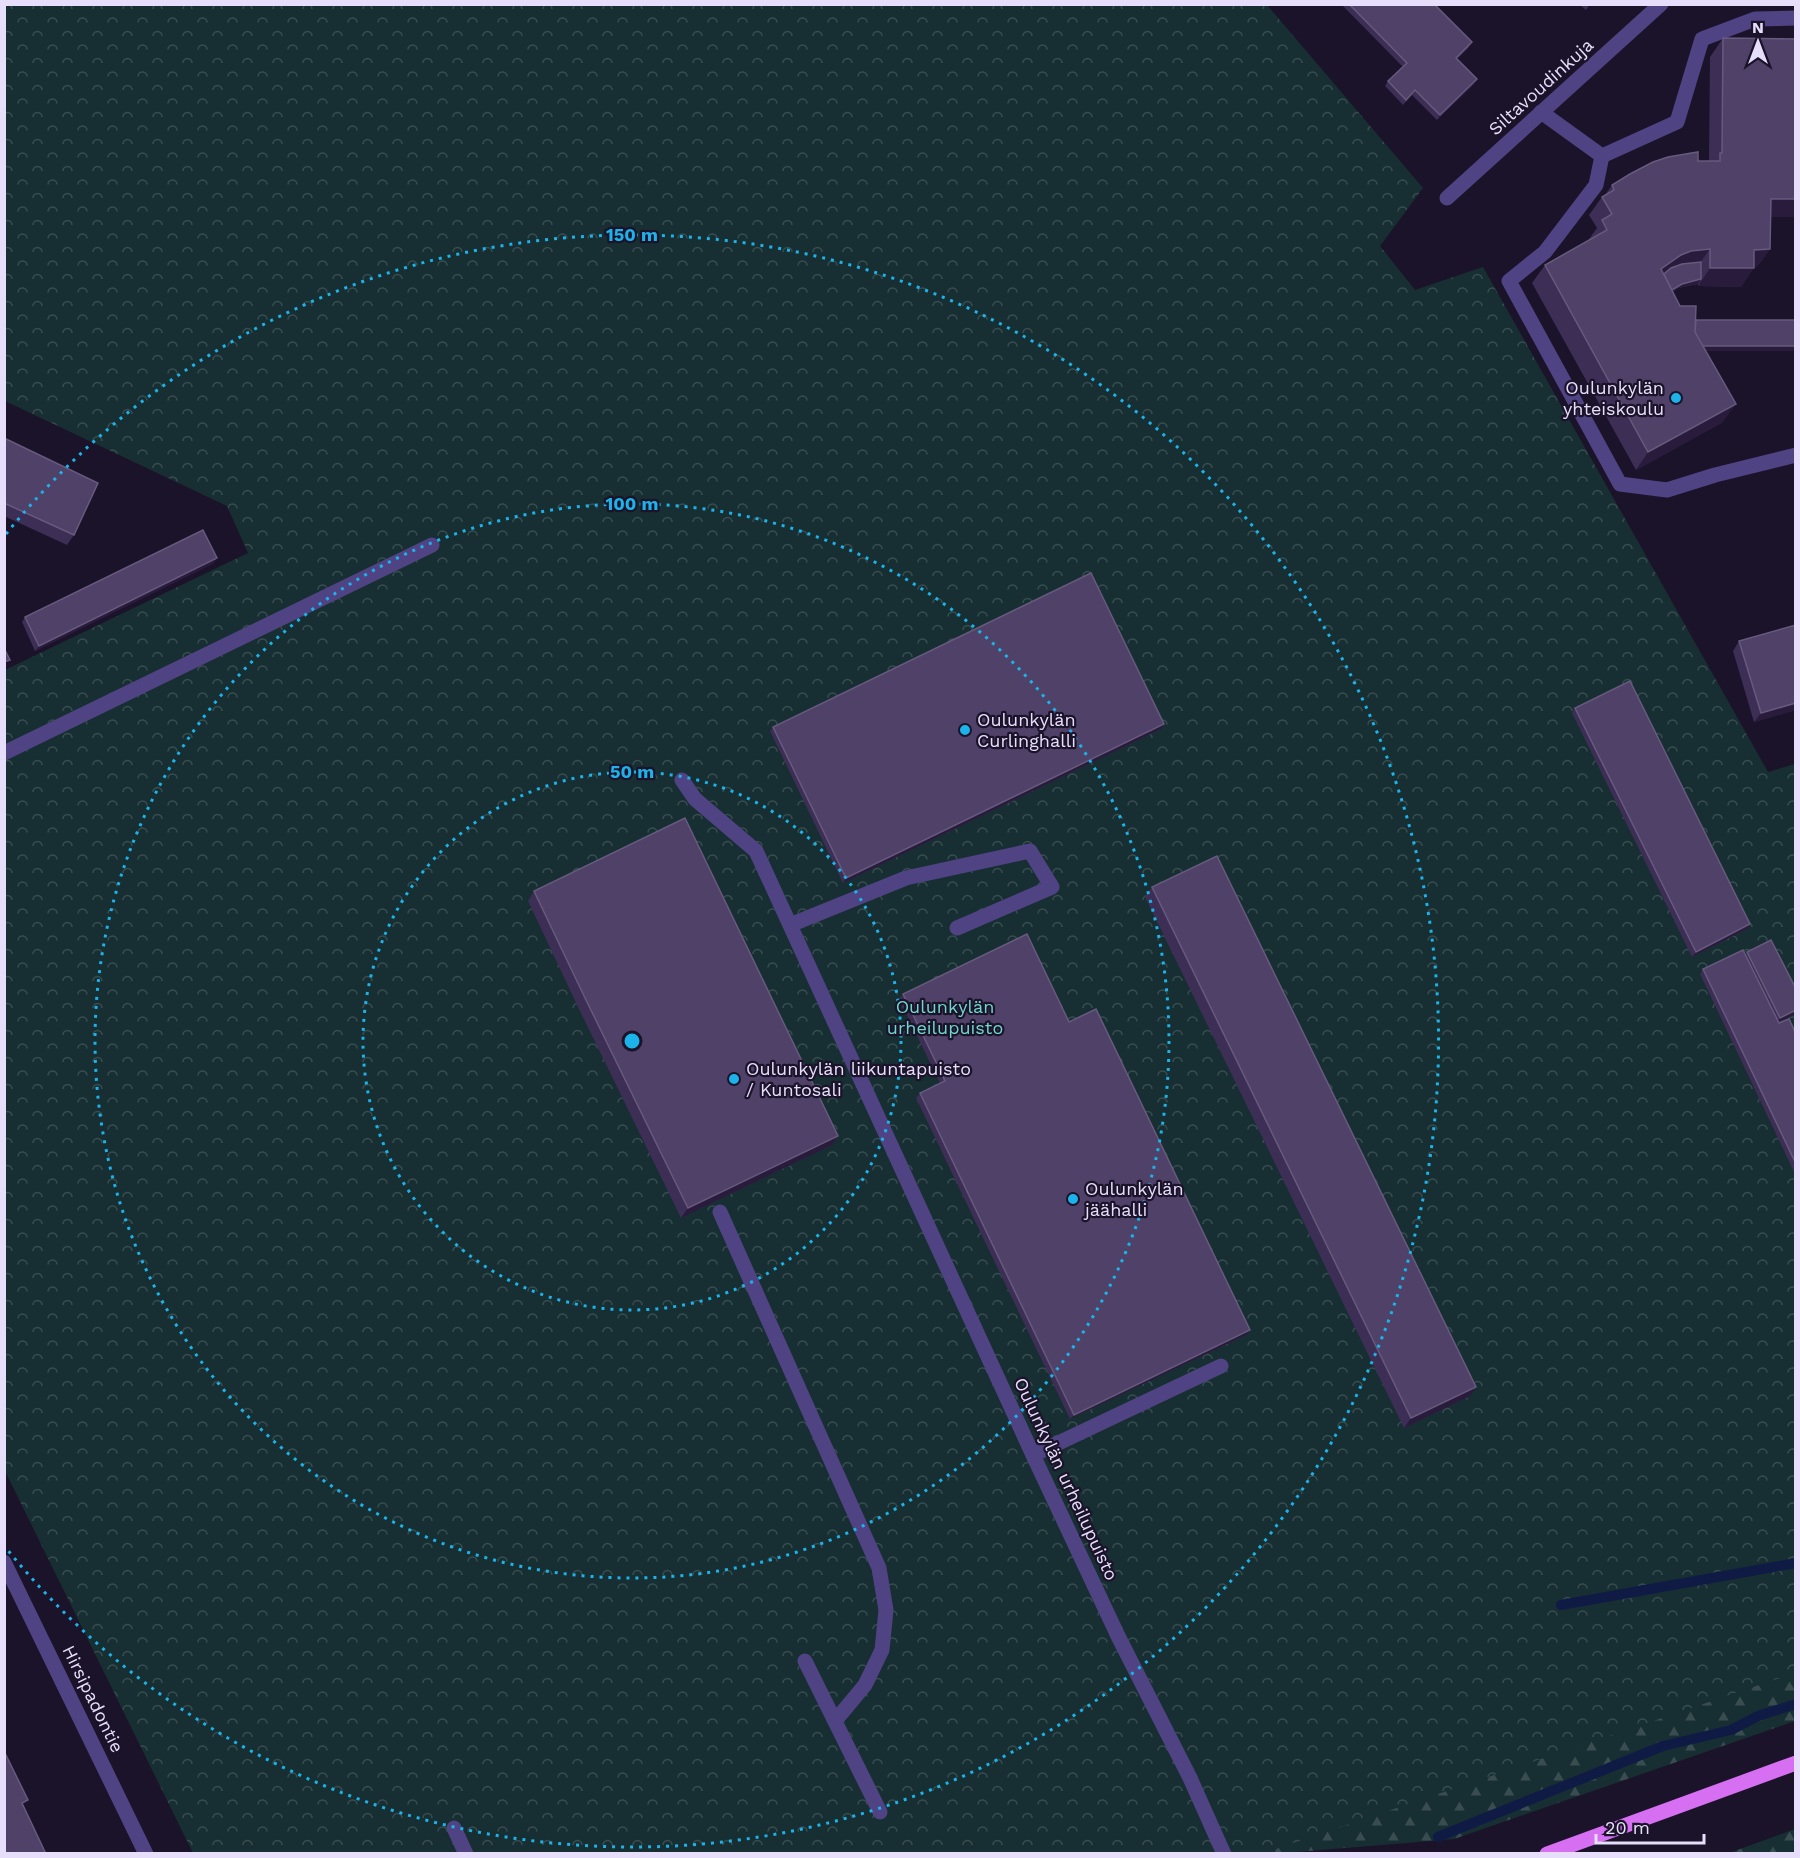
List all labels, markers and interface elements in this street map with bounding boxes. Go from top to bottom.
north arrow [1728,12,1788,72]
text: N [1752,18,1764,37]
street label: Siltavoudinkuja [1484,34,1597,139]
text: 150 m [606,224,658,245]
place label: Oulunkylän yhteiskoulu [1563,377,1664,419]
marker: Oulunkylän yhteiskoulu [1669,391,1683,405]
text: 100 m [605,493,659,514]
place label: Oulunkylän Curlinghalli [977,709,1076,751]
marker: Oulunkylän Curlinghalli [958,723,972,737]
text: 50 m [610,761,654,782]
park label: Oulunkylän urheilupuisto [887,996,1003,1038]
centre of rings [622,1031,642,1051]
place label: Oulunkylän liikuntapuisto / Kuntosali [746,1058,971,1100]
marker: Oulunkylän liikuntapuisto / Kuntosali [727,1072,741,1086]
place label: Oulunkylän jäähalli [1083,1178,1184,1220]
marker: Oulunkylän jäähalli [1066,1192,1080,1206]
street label: Oulunkylän urheilupuisto [1010,1374,1123,1583]
street label: Hirsipadontie [58,1642,128,1756]
scale bar [1596,1807,1704,1845]
text: 20 m [1605,1817,1650,1838]

